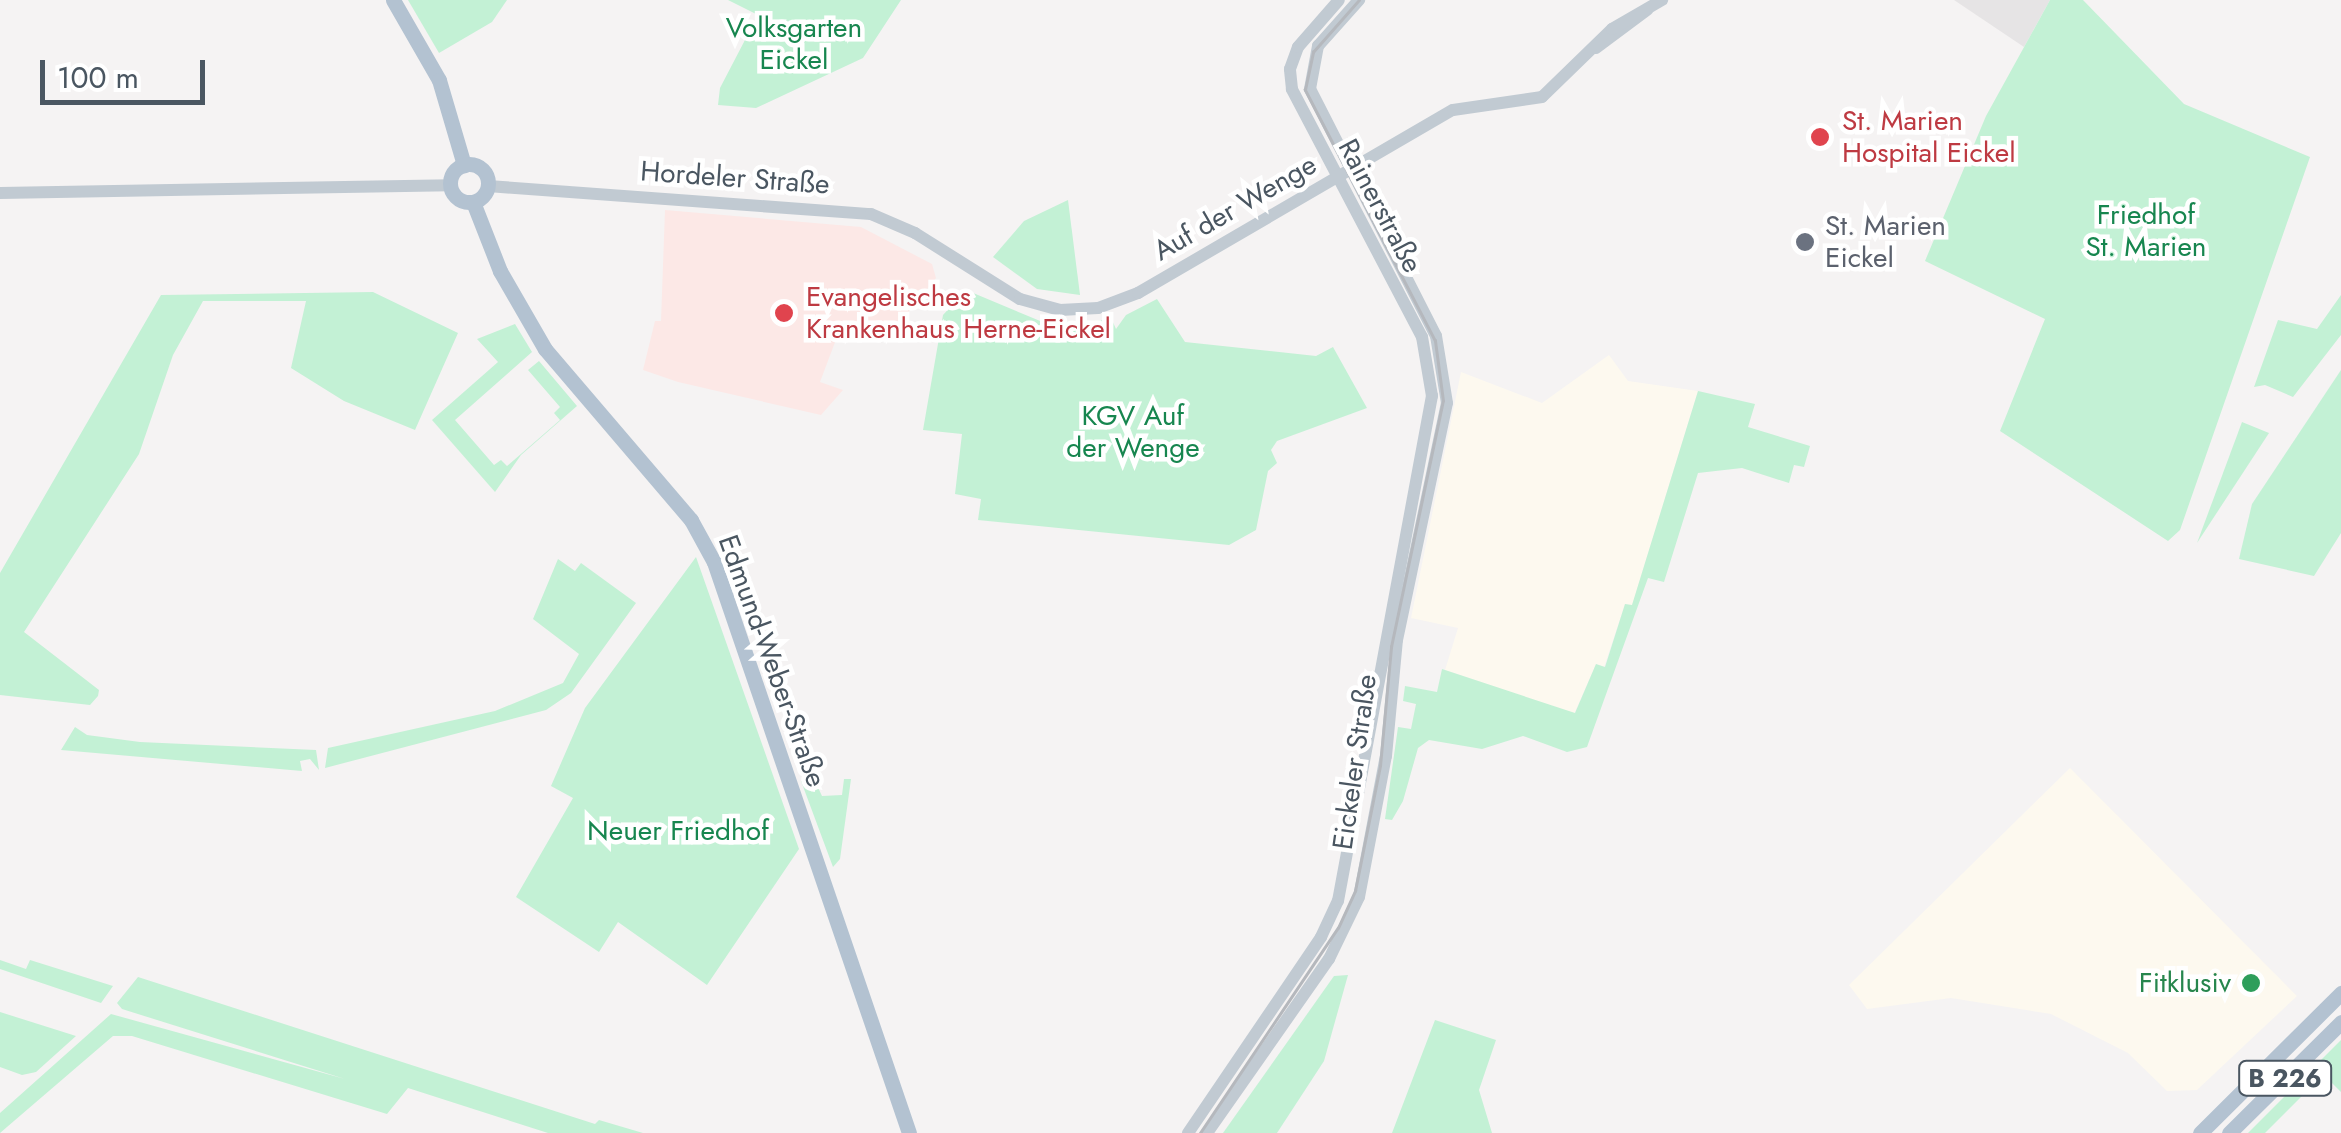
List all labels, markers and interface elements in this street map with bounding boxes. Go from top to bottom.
park label: Volksgarten Eickel [726,11,862,77]
scale bar [45,40,210,102]
text: 100 m [57,56,139,99]
place label: St. Marien Hospital Eickel [1842,104,2016,170]
marker: St. Marien Hospital Eickel [1807,124,1833,150]
street label: Rainerstraße [1331,133,1429,279]
street label: Auf der Wenge [1148,148,1322,268]
street label: Hordeler Straße [639,155,831,201]
park label: Friedhof St. Marien [2085,198,2207,264]
place label: St. Marien Eickel [1825,209,1946,275]
marker: St. Marien Eickel [1794,231,1816,253]
place label: Evangelisches Krankenhaus Herne-Eickel [806,280,1111,346]
marker: Evangelisches Krankenhaus Herne-Eickel [771,300,797,326]
park label: KGV Auf der Wenge [1066,399,1200,465]
street label: Edmund-Weber-Straße [711,530,833,792]
street label: Eickeler Straße [1326,672,1384,852]
park label: Neuer Friedhof [587,814,769,848]
place label: Fitklusiv [2139,966,2231,1000]
marker: Fitklusiv [2240,972,2262,994]
road number: B 226 [2238,1058,2332,1098]

